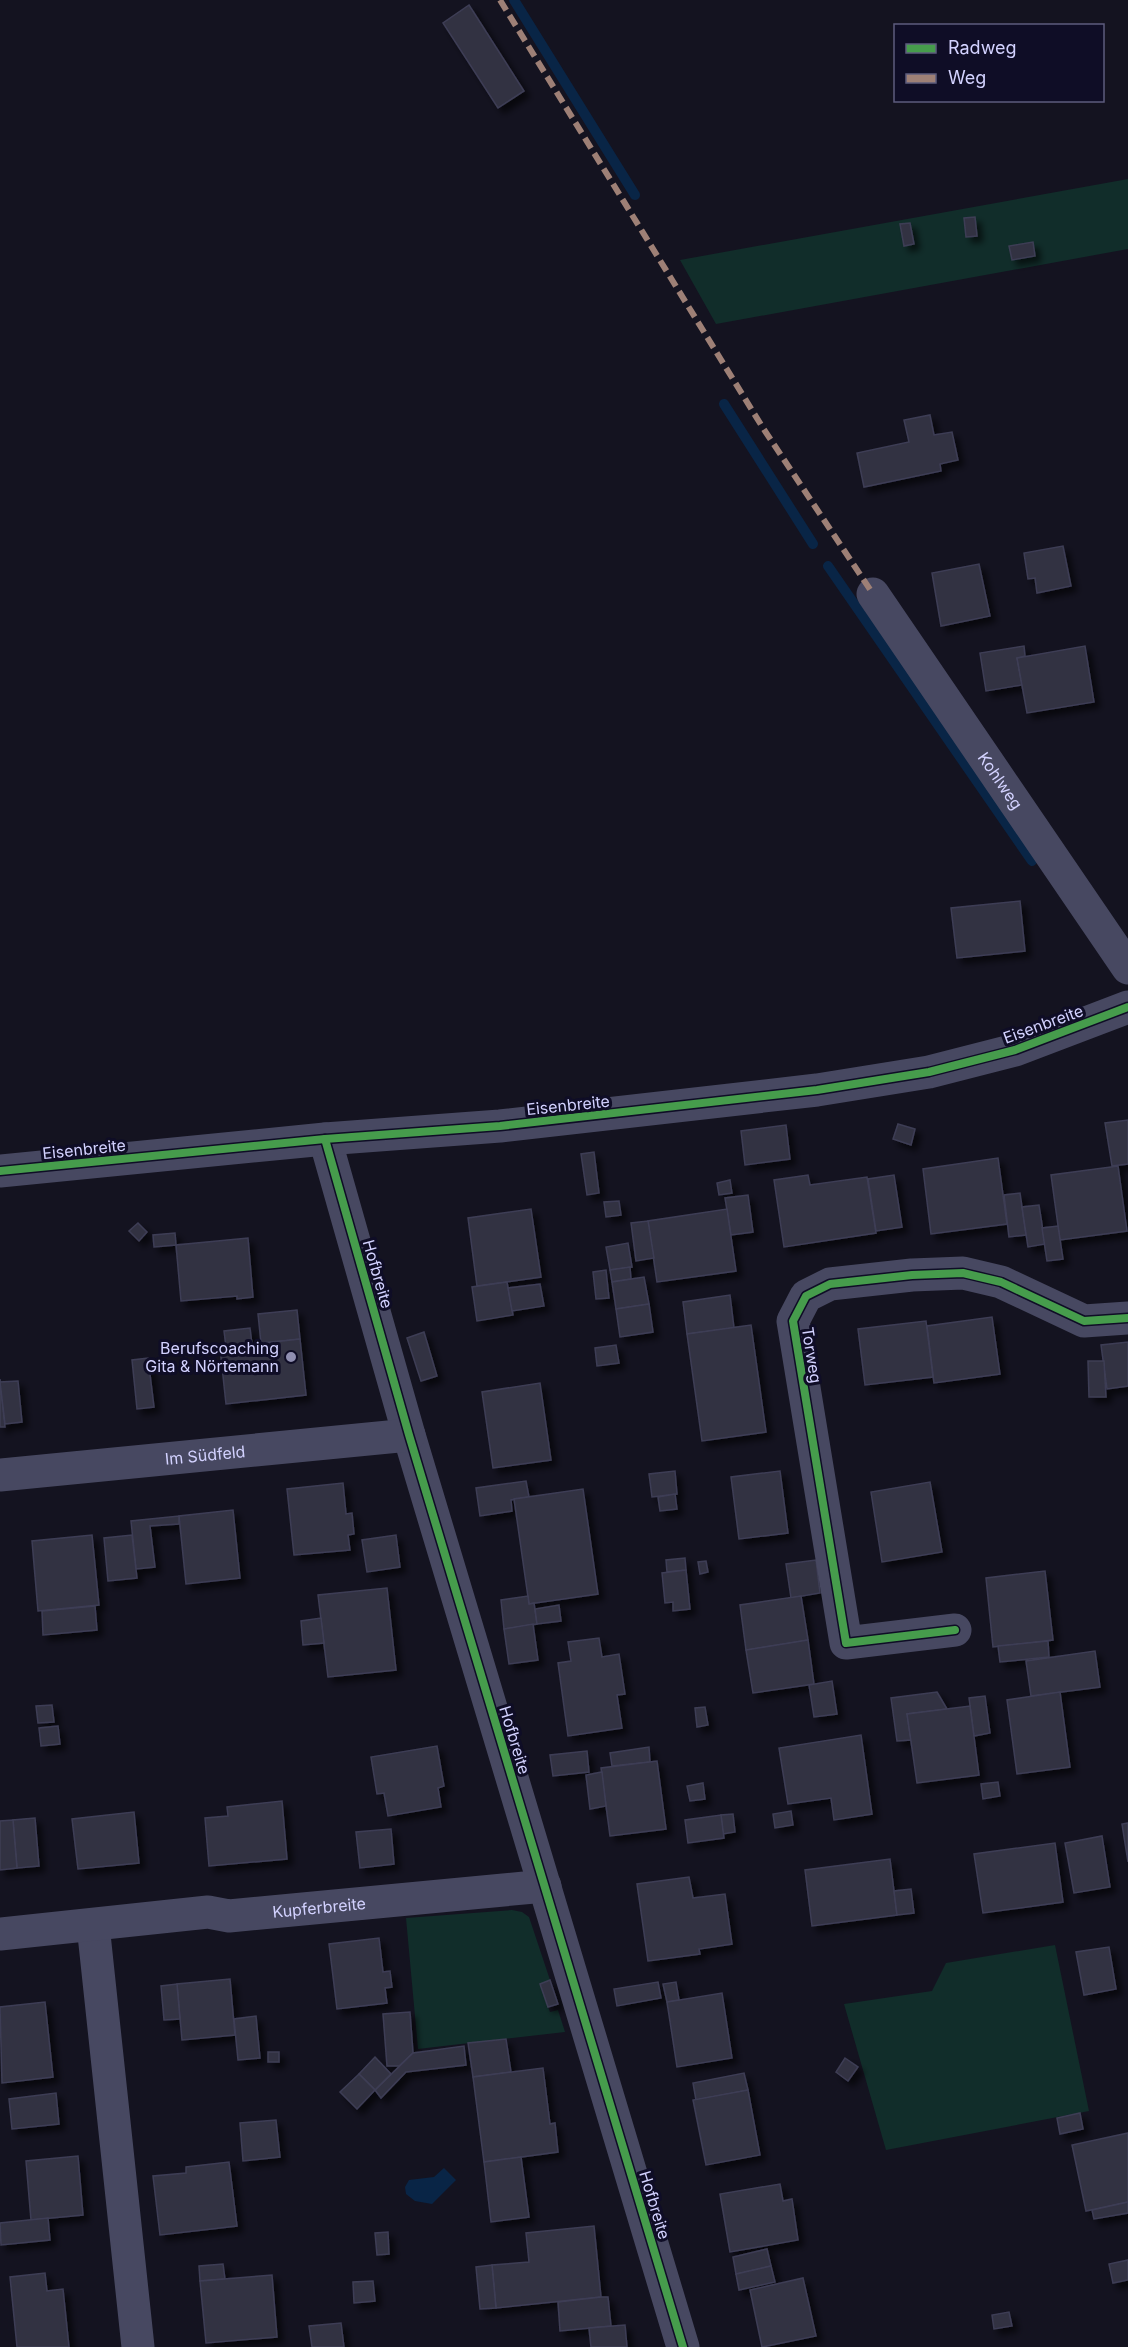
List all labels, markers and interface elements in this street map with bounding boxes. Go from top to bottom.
legend [894,24,1104,102]
text: Radweg [948,37,1017,58]
text: Weg [948,67,986,88]
street label: Kohlweg [974,748,1027,813]
street label: Eisenbreite [1000,1000,1086,1048]
street label: Eisenbreite [525,1091,611,1119]
street label: Eisenbreite [41,1135,127,1163]
street label: Hofbreite [359,1237,397,1311]
street label: Torweg [798,1325,826,1385]
place label: Berufscoaching Gita & Nörtemann [145,1338,279,1376]
marker: Berufscoaching Gita & Nörtemann [284,1350,298,1364]
street label: Im Südfeld [164,1441,246,1469]
street label: Hofbreite [495,1703,535,1777]
street label: Kupferbreite [271,1893,367,1922]
street label: Hofbreite [635,2168,675,2242]

